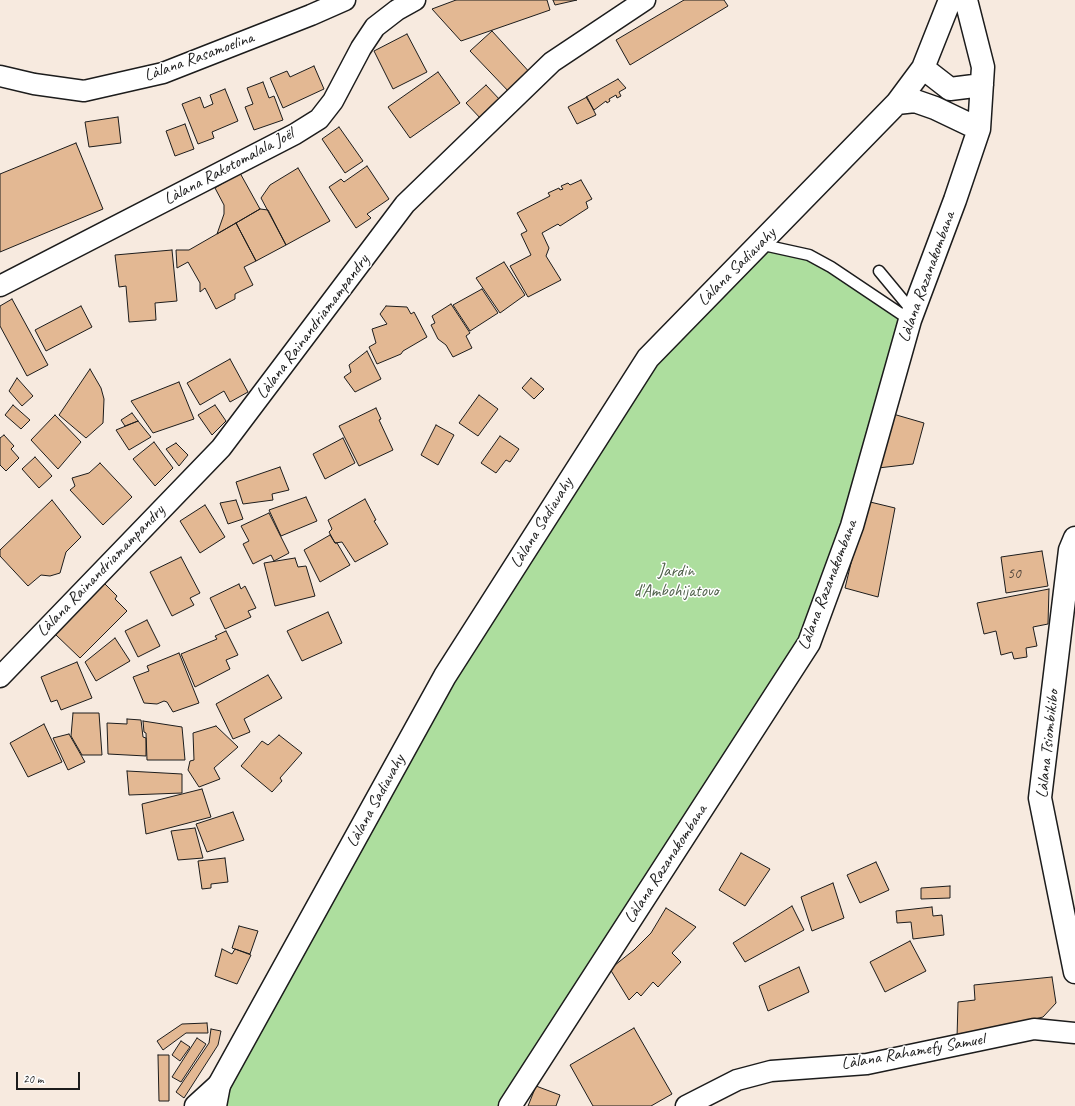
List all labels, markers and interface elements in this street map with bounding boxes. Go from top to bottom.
street label: Làlana Rasamoelina [141,28,257,86]
street label: Làlana Rakotomalala Joël [161,124,297,210]
street label: Làlana Razanakombana [894,209,960,345]
street label: Làlana Sadiavahy [694,224,780,310]
street label: Làlana Rainandriamampandry [252,251,374,403]
street label: Làlana Sadiavahy [506,474,578,572]
street label: Làlana Rainandriamampandry [33,501,169,641]
street label: Làlana Razanakombana [794,517,862,653]
park label: Jardin d'Ambohijatovo [634,562,718,602]
house number: 50 [1007,565,1021,583]
street label: Làlana Tsiombikibo [1032,689,1064,799]
street label: Làlana Sadiavahy [342,751,410,851]
street label: Làlana Razanakombana [620,801,712,927]
street label: Làlana Rahamefy Samuel [840,1029,986,1075]
scale bar [18,1064,82,1090]
text: 20 m [23,1071,43,1087]

